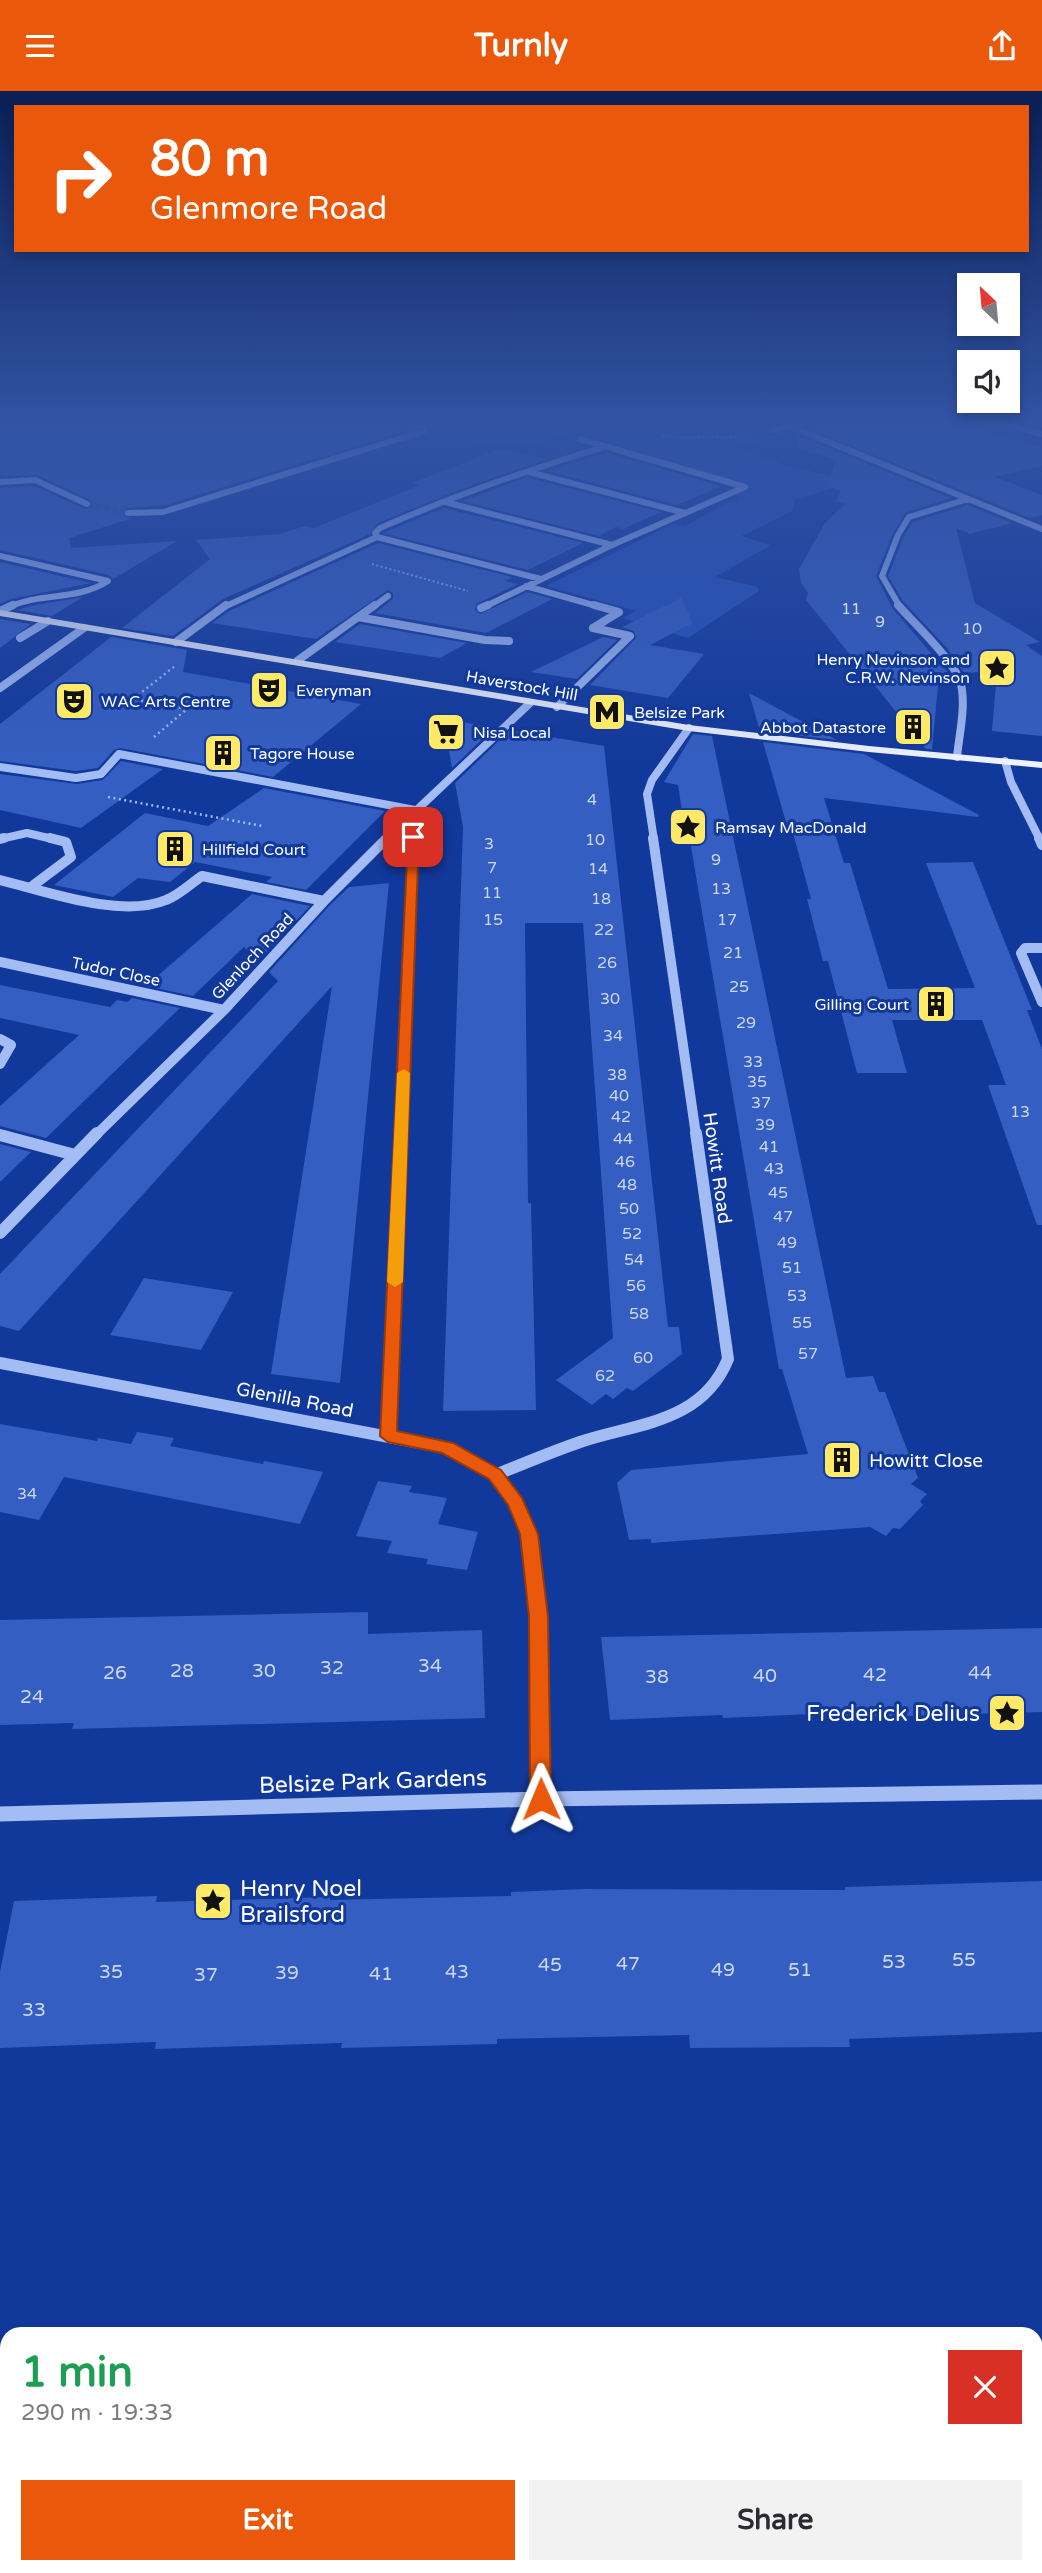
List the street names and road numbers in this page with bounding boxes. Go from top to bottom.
street label: Haverstock Hill [464,666,579,706]
street label: Glenloch Road [207,909,298,1004]
street label: Tudor Close [70,953,162,991]
street label: Howitt Road [698,1111,736,1225]
street label: Glenilla Road [234,1378,355,1422]
street label: Belsize Park Gardens [258,1764,488,1800]

